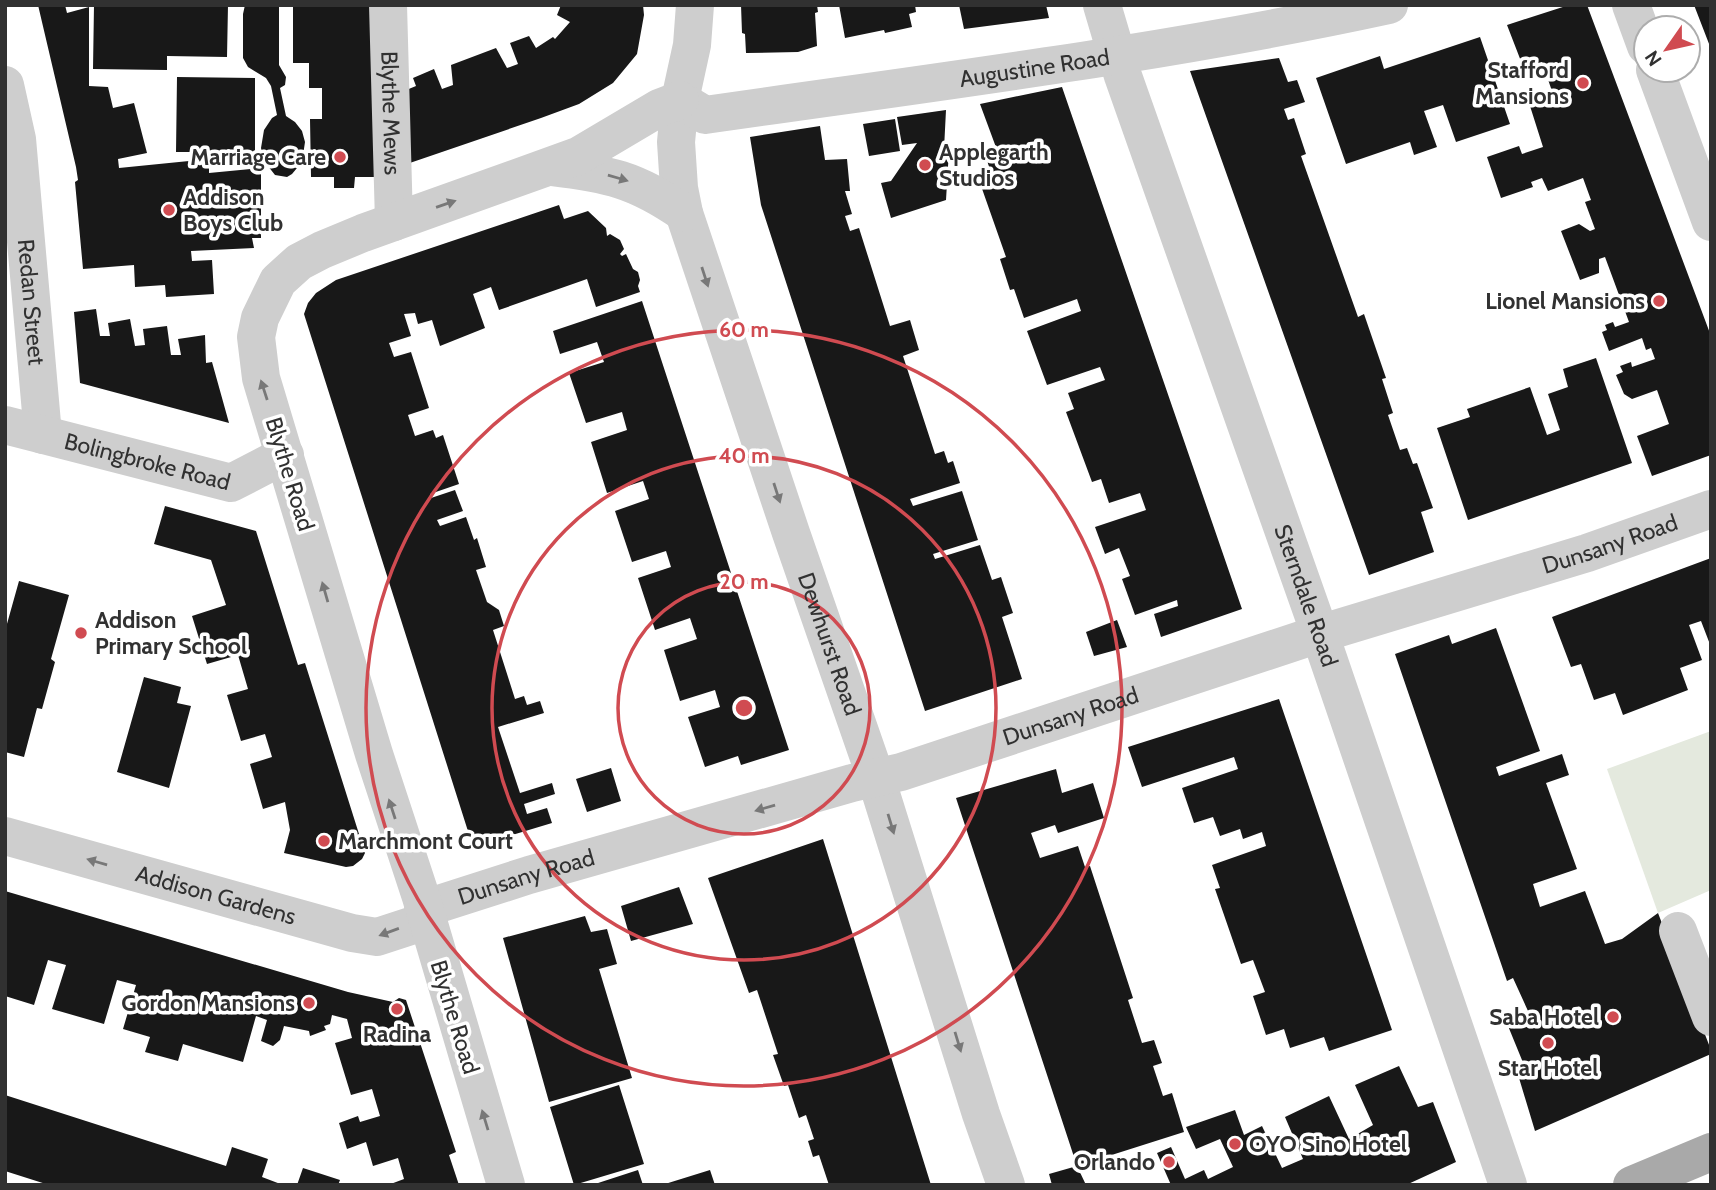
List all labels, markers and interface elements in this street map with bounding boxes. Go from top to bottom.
north arrow [1632,14,1702,84]
street label: Augustine Road [958,43,1112,93]
text: N [1640,46,1667,70]
street label: Blythe Mews [375,51,407,175]
place label: Stafford Mansions [1475,56,1569,110]
marker: Stafford Mansions [1575,75,1591,91]
place label: Applegarth Studios [939,138,1049,192]
place label: Marriage Care [190,143,326,171]
marker: Marriage Care [332,149,348,165]
marker: Applegarth Studios [917,157,933,173]
one-way arrow [608,174,629,184]
place label: Addison Boys Club [183,183,283,237]
one-way arrow [435,198,456,209]
marker: Addison Boys Club [161,202,177,218]
street label: Redan Street [12,238,51,366]
one-way arrow [700,267,711,288]
place label: Lionel Mansions [1485,287,1645,315]
marker: Lionel Mansions [1651,293,1667,309]
text: 60 m [719,317,769,342]
one-way arrow [259,379,269,400]
street label: Blythe Road [259,414,321,534]
street label: Bolingbroke Road [62,427,233,496]
text: 40 m [719,443,769,468]
one-way arrow [772,483,783,504]
street label: Dunsany Road [1539,508,1681,580]
street label: Sterndale Road [1268,521,1344,670]
text: 20 m [720,569,768,594]
street label: Dewhurst Road [792,569,867,719]
one-way arrow [320,581,330,602]
place label: Addison Primary School [95,606,247,660]
marker: Addison Primary School [73,625,89,641]
street label: Dunsany Road [999,681,1142,751]
centre of rings [732,696,756,720]
one-way arrow [386,799,397,820]
one-way arrow [754,803,775,813]
one-way arrow [886,814,896,835]
place label: Marchmont Court [338,827,513,855]
marker: Marchmont Court [316,833,332,849]
street label: Dunsany Road [454,843,598,911]
one-way arrow [86,857,107,867]
street label: Addison Gardens [133,859,299,931]
one-way arrow [379,927,400,938]
street label: Blythe Road [424,957,486,1077]
place label: Gordon Mansions [121,989,295,1017]
marker: Gordon Mansions [301,995,317,1011]
marker: Radina [389,1001,405,1017]
place label: Saba Hotel [1489,1003,1599,1031]
marker: Saba Hotel [1605,1009,1621,1025]
place label: Radina [363,1020,432,1048]
one-way arrow [954,1031,964,1052]
marker: Star Hotel [1540,1035,1556,1051]
place label: Star Hotel [1498,1054,1598,1082]
one-way arrow [480,1109,490,1130]
place label: OYO Sino Hotel [1249,1130,1407,1158]
marker: OYO Sino Hotel [1227,1136,1243,1152]
place label: Orlando [1074,1148,1155,1176]
marker: Orlando [1161,1154,1177,1170]

